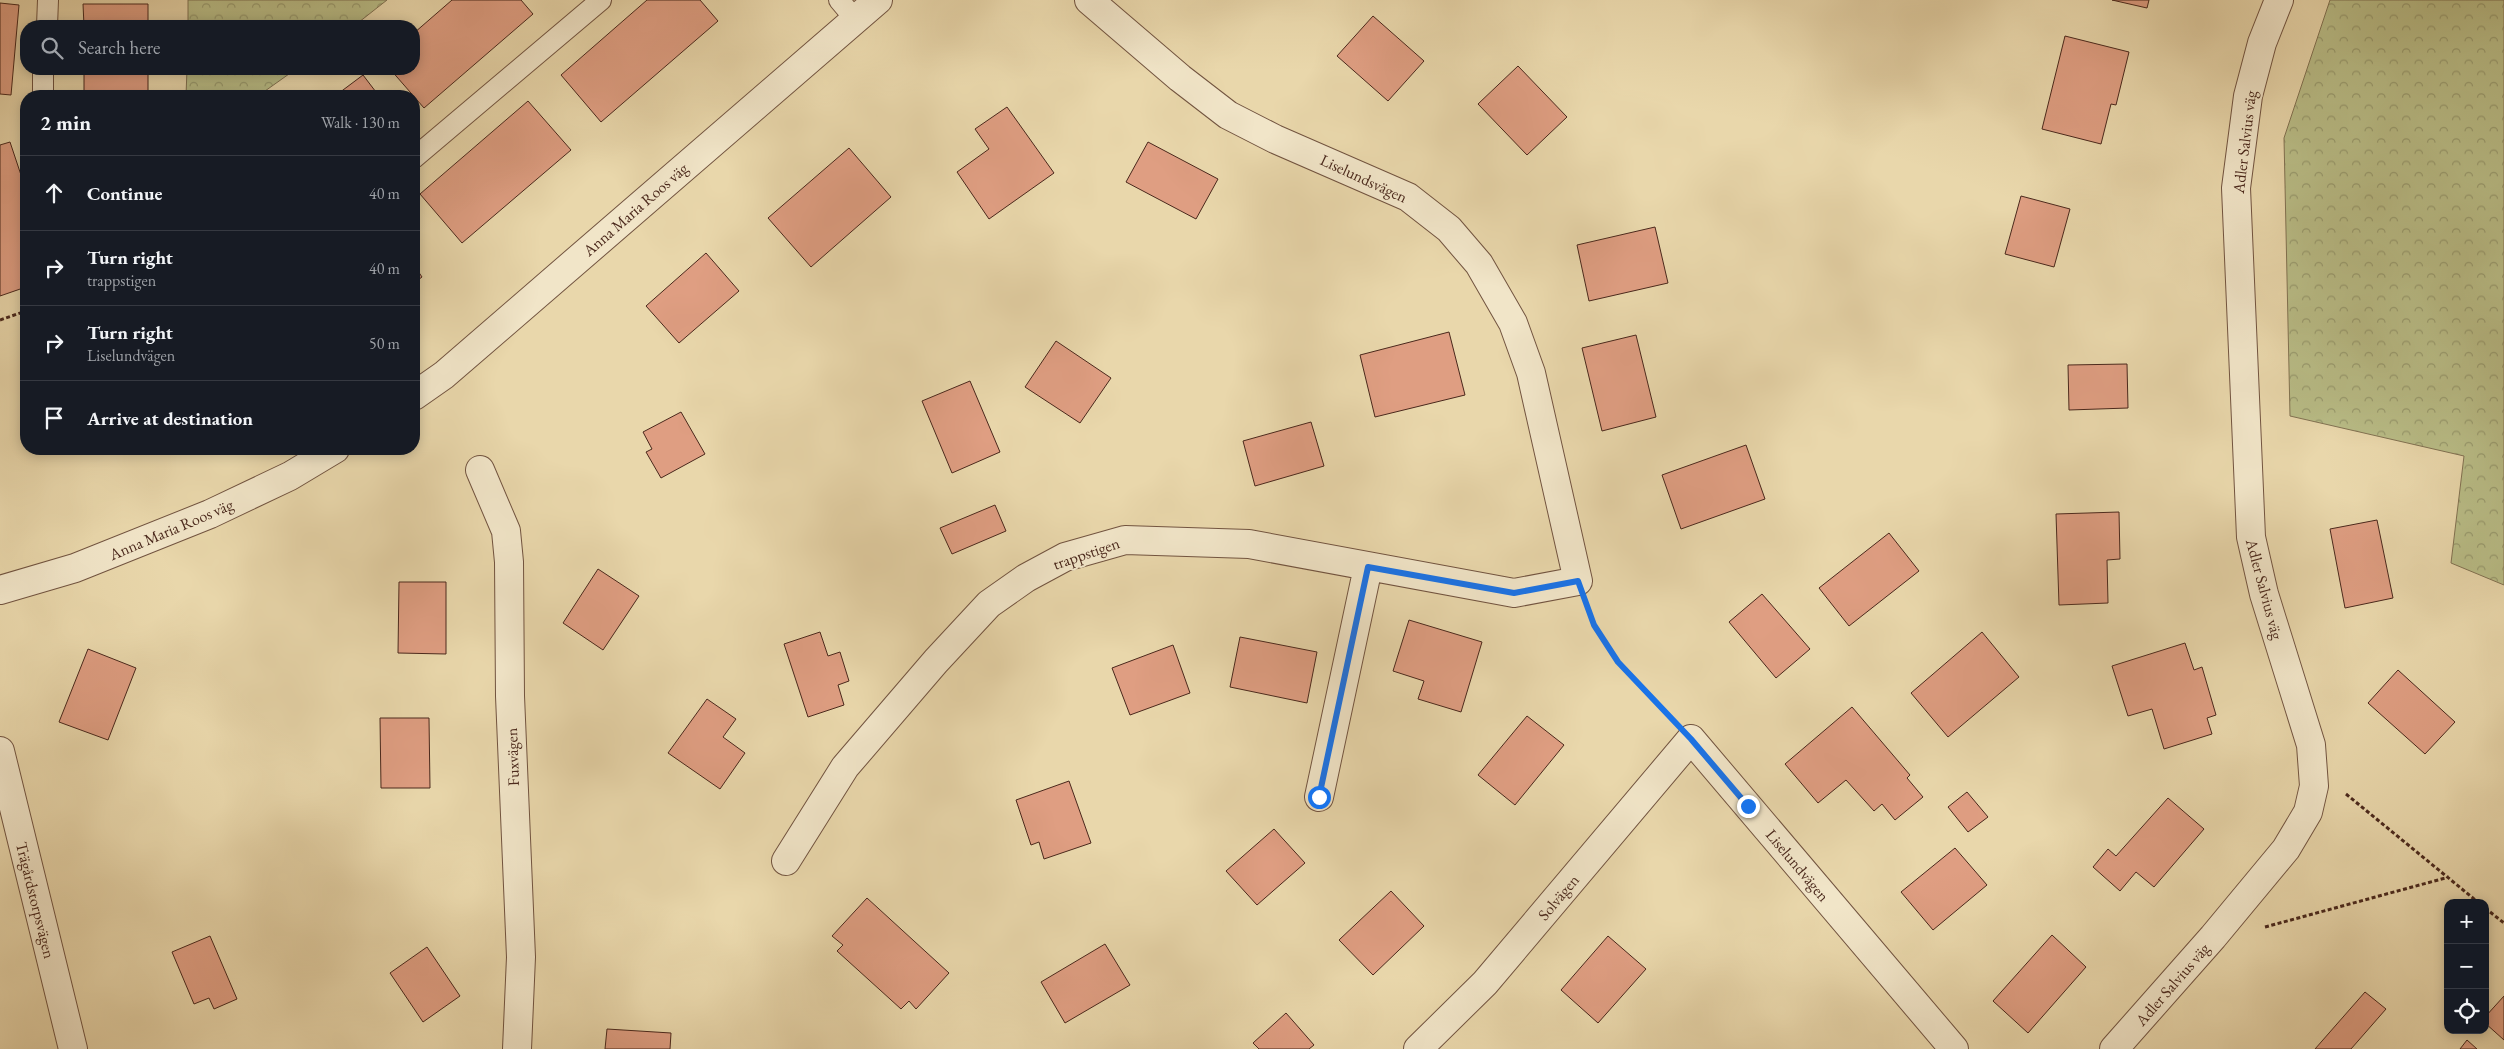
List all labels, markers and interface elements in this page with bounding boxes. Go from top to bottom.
search box [20,20,420,75]
icon: search [38,34,66,62]
text: Search here [78,35,160,60]
street label: Adler Salvius väg [2228,88,2261,196]
text: 2 min [40,109,91,136]
text: Walk · 130 m [321,112,400,133]
street label: Liselundsvägen [1317,149,1411,208]
street label: Anna Maria Roos väg [578,157,693,261]
icon: ahead [40,179,68,207]
text: Continue [87,181,162,206]
text: 40 m [369,183,400,204]
text: Turn right [87,245,173,270]
icon: right [40,254,68,282]
text: 40 m [369,258,400,279]
text: trappstigen [87,270,156,291]
text: Turn right [87,320,173,345]
icon: right [40,329,68,357]
text: 50 m [369,333,400,354]
text: Liselundvägen [87,345,175,366]
icon: arrive [40,404,68,432]
text: Arrive at destination [87,406,253,431]
street label: Anna Maria Roos väg [105,493,237,565]
street label: trappstigen [1050,532,1123,575]
street label: Adler Salvius väg [2241,536,2288,643]
street label: Fuxvägen [501,727,524,786]
route start [1308,786,1331,809]
route end [1737,795,1760,818]
street label: Liselundvägen [1761,825,1834,906]
street label: Trägårdstorpsvägen [11,840,60,961]
street label: Solvägen [1533,870,1584,925]
map controls [2444,899,2489,1034]
button: + [2444,899,2489,944]
street label: Adler Salvius väg [2130,938,2215,1031]
button: − [2444,944,2489,989]
button: locate [2444,989,2489,1034]

